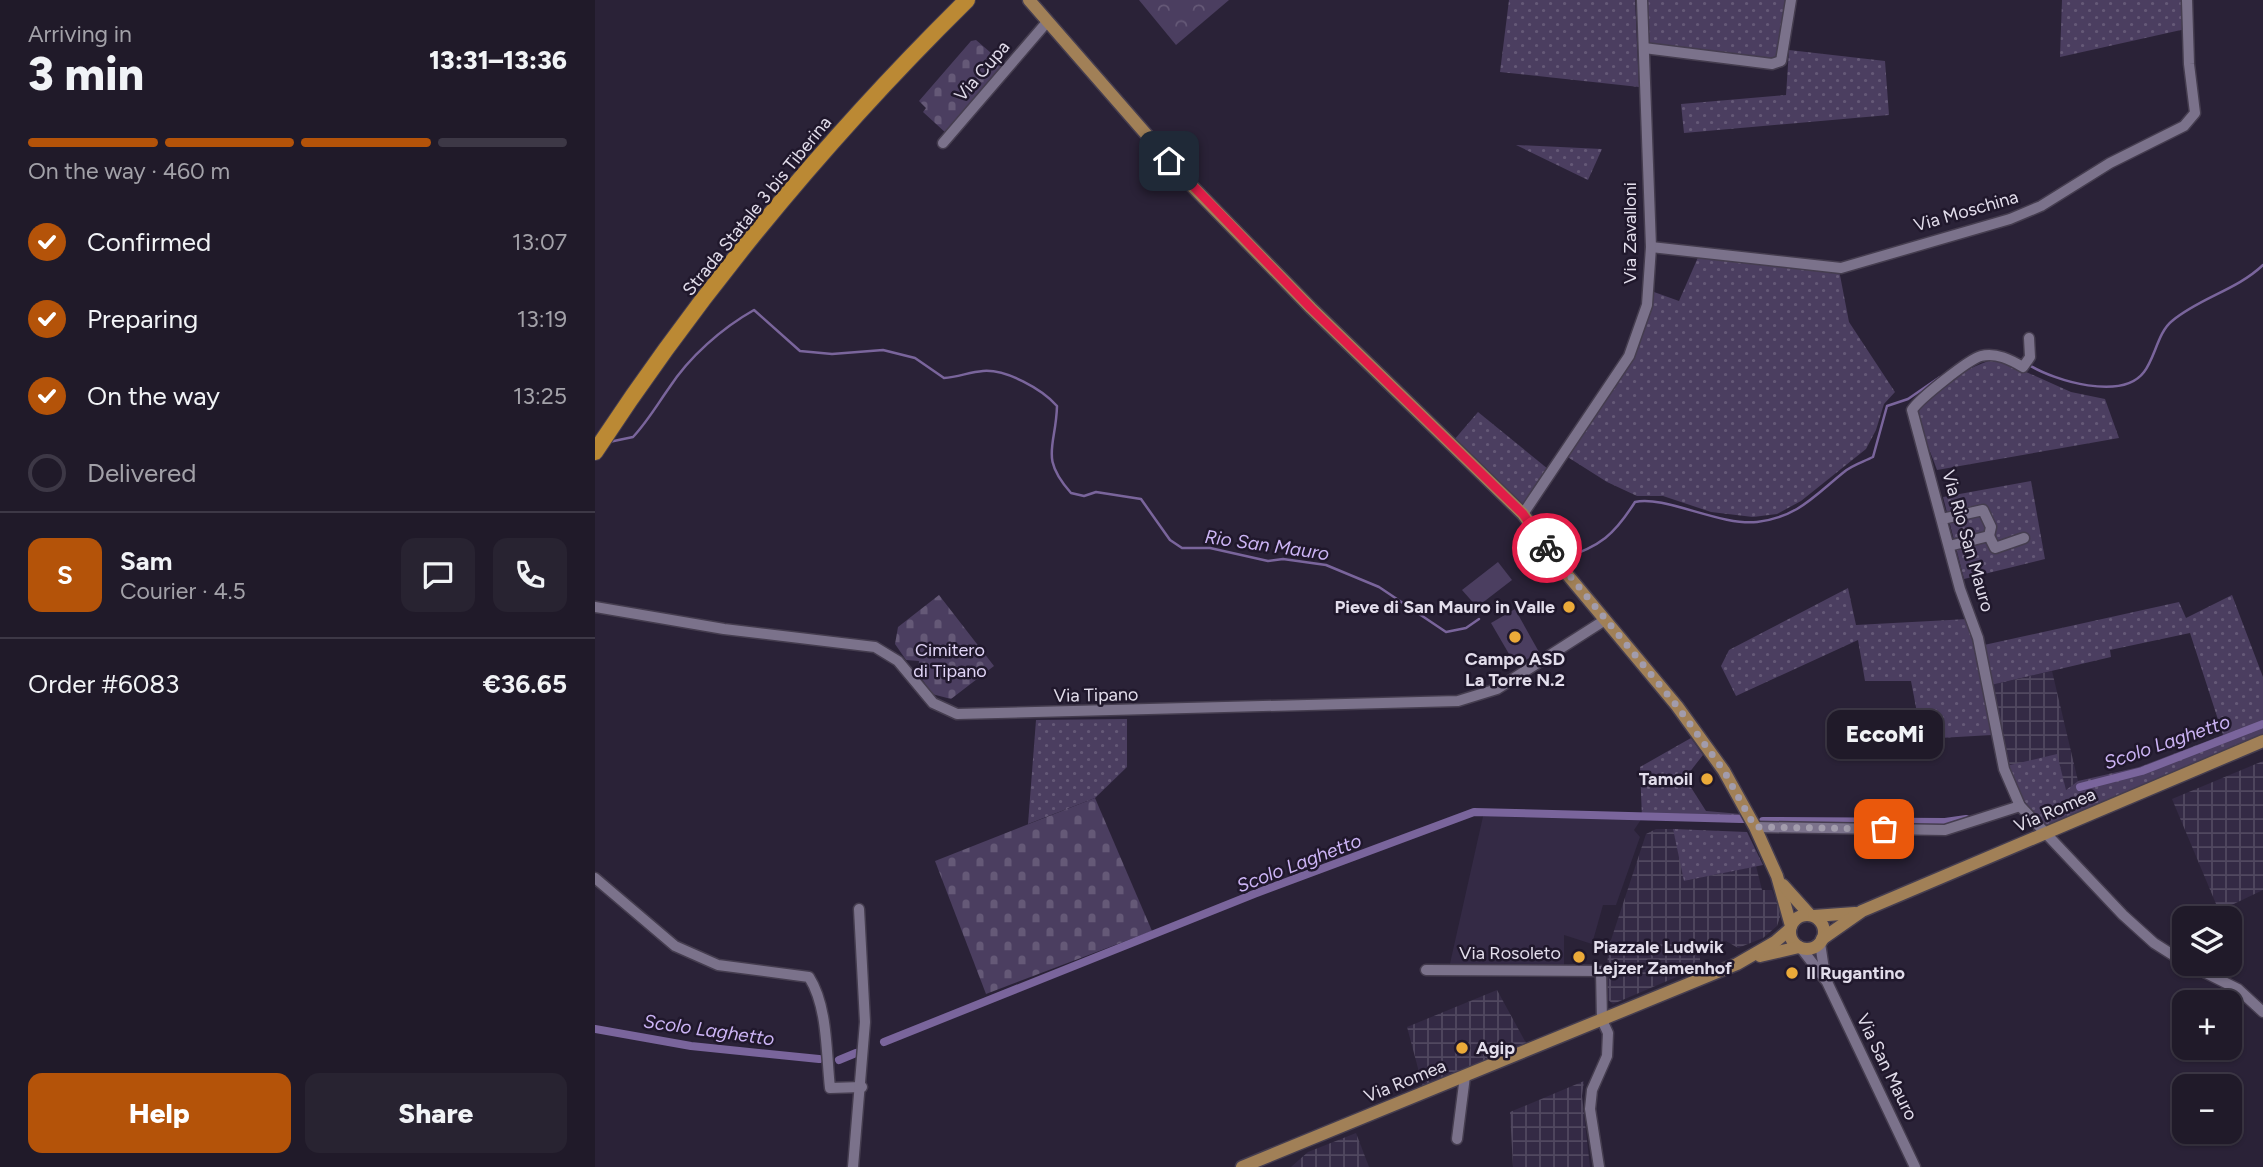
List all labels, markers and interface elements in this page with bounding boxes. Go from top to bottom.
text: Arriving in [28,20,132,48]
street label: Via Cupa [950,36,1014,106]
text: 13:31–13:36 [429,44,567,76]
text: 3 min [28,46,144,102]
street label: Strada Statale 3 bis Tiberina [678,112,836,300]
pin [1139,131,1199,191]
icon: home [1150,142,1188,180]
text: On the way · 460 m [28,157,230,185]
street label: Via Zavalloni [1619,182,1641,284]
street label: Via Moschina [1911,186,2021,236]
icon: check [28,223,66,261]
text: Confirmed [87,226,211,258]
text: 13:07 [512,228,567,256]
icon: check [28,300,66,338]
text: Preparing [87,303,198,335]
text: 13:19 [517,305,567,333]
icon: check [28,377,66,415]
text: On the way [87,380,220,412]
text: 13:25 [513,382,567,410]
text: Delivered [87,457,196,489]
street label: Via Rio San Mauro [1937,468,1999,614]
courier [1512,513,1582,583]
water label: Rio San Mauro [1203,525,1331,565]
icon: bike [1528,529,1566,567]
button: chat [401,538,475,612]
button: phone [493,538,567,612]
text: Sam [120,545,172,577]
text: S [57,559,73,591]
text: Courier · 4.5 [120,577,246,605]
place label: Pieve di San Mauro in Valle [1334,596,1555,618]
marker: Pieve di San Mauro in Valle [1561,599,1577,615]
marker: Campo ASD La Torre N.2 [1507,629,1523,645]
park label: Cimitero di Tipano [913,639,987,682]
place label: Campo ASD La Torre N.2 [1465,648,1565,691]
text: Order #6083 [28,668,179,700]
text: €36.65 [483,668,567,700]
street label: Via Tipano [1053,683,1139,707]
callout: EccoMi [1826,710,1942,759]
water label: Scolo Laghetto [2101,710,2233,774]
text: EccoMi [1846,720,1924,748]
place label: Tamoil [1639,768,1693,790]
marker: Tamoil [1699,771,1715,787]
street label: Via Romea [2011,783,2099,837]
pin [1854,799,1914,859]
icon: bag [1865,810,1903,848]
water label: Scolo Laghetto [1233,829,1365,897]
map controls [2172,906,2242,1144]
button: layers [2172,906,2242,976]
place label: Piazzale Ludwik Lejzer Zamenhof [1593,936,1733,979]
street label: Via Rosoleto [1459,942,1561,964]
marker: Piazzale Ludwik Lejzer Zamenhof [1571,949,1587,965]
place label: Il Rugantino [1806,962,1905,984]
marker: Il Rugantino [1784,965,1800,981]
button: + [2172,990,2242,1060]
water label: Scolo Laghetto [642,1009,776,1051]
street label: Via San Mauro [1852,1010,1922,1124]
place label: Agip [1476,1037,1515,1059]
marker: Agip [1454,1040,1470,1056]
street label: Via Romea [1361,1055,1449,1107]
button: Help [28,1073,291,1153]
button: Share [305,1073,567,1153]
button: − [2172,1074,2242,1144]

